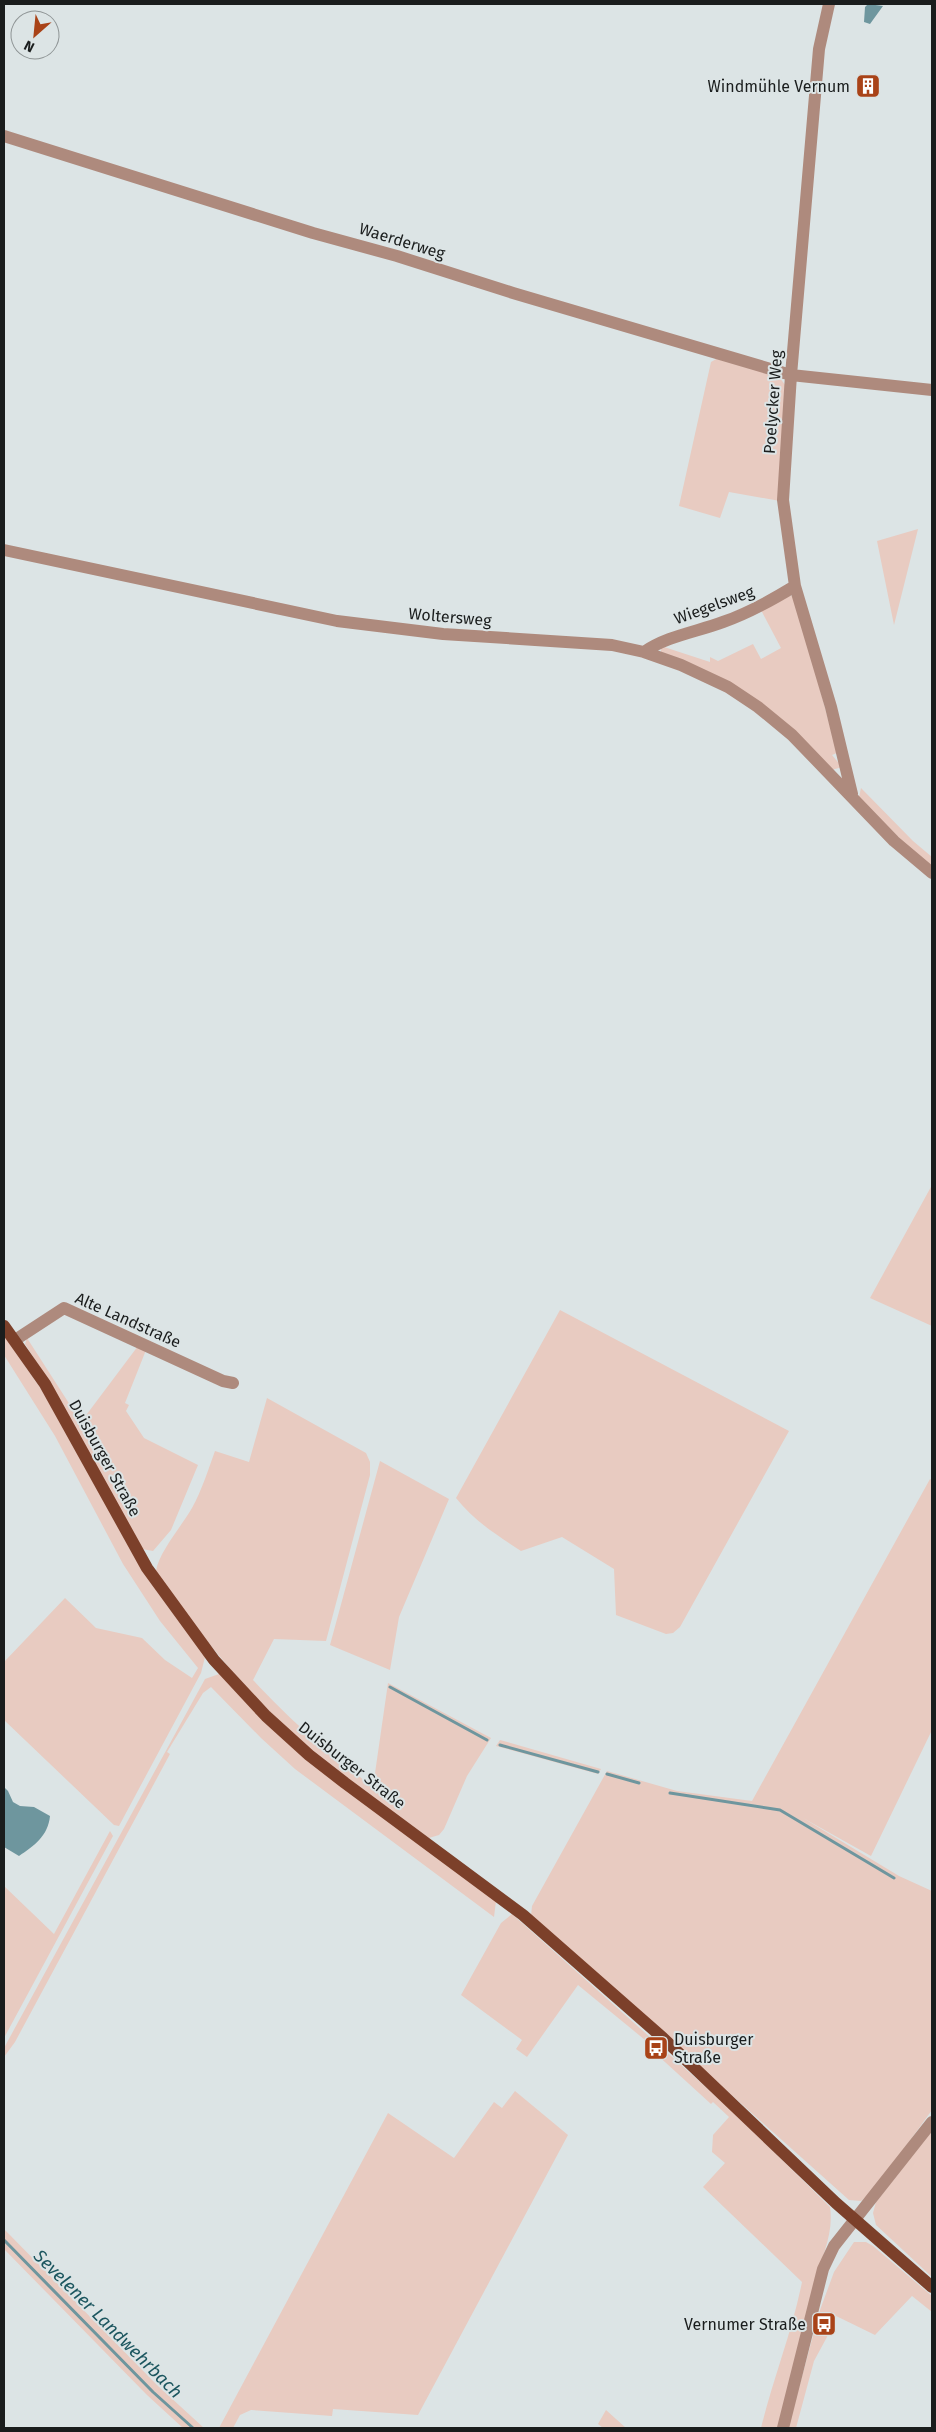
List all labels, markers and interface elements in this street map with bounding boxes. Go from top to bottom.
north arrow [10,10,60,60]
text: N [21,36,37,56]
building icon: Windmühle Vernum [855,73,881,99]
place label: Windmühle Vernum [708,77,850,96]
street label: Waerderweg [357,219,448,263]
street label: Poelycker Weg [760,349,786,455]
street label: Wiegelsweg [671,582,757,628]
street label: Woltersweg [408,604,493,630]
street label: Alte Landstraße [72,1288,184,1352]
street label: Duisburger Straße [65,1396,145,1520]
street label: Duisburger Straße [295,1717,409,1813]
place label: Duisburger Straße [674,2030,754,2067]
bus stop icon: Duisburger Straße [643,2035,669,2061]
water label: Sevelener Landwehrbach [28,2244,187,2403]
bus stop icon: Vernumer Straße [811,2311,837,2337]
place label: Vernumer Straße [684,2315,806,2334]

